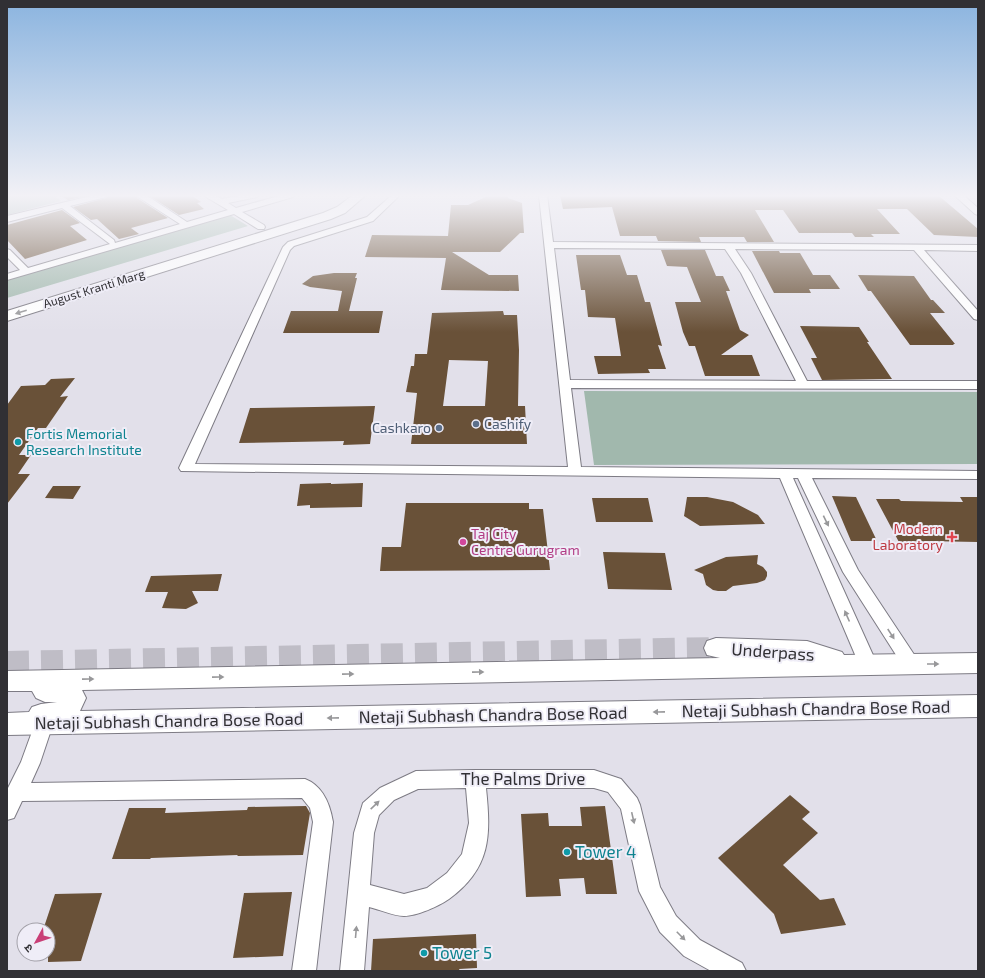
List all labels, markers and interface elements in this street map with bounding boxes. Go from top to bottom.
street label: August Kranti Marg [41,266,146,310]
one-way arrow [14,309,26,315]
place label: Cashify [484,415,532,432]
place label: Cashkaro [372,419,431,436]
marker: Cashify [471,419,481,429]
marker: Cashkaro [434,423,444,433]
place label: Fortis Memorial Research Institute [26,425,142,458]
marker: Fortis Memorial Research Institute [13,437,23,447]
one-way arrow [823,516,829,527]
place label: Modern Laboratory [873,520,944,553]
place label: Taj City Centre Gurugram [471,525,580,558]
marker: Modern Laboratory [946,531,958,543]
marker: Taj City Centre Gurugram [458,537,468,547]
one-way arrow [844,610,850,621]
one-way arrow [887,629,895,639]
street label: Underpass [731,638,815,665]
one-way arrow [927,661,940,667]
one-way arrow [472,669,485,675]
one-way arrow [342,671,354,678]
one-way arrow [212,674,225,680]
one-way arrow [82,676,95,682]
street label: Netaji Subhash Chandra Bose Road [681,696,951,721]
street label: Netaji Subhash Chandra Bose Road [358,702,628,727]
street label: Netaji Subhash Chandra Bose Road [34,708,304,733]
one-way arrow [652,709,665,715]
one-way arrow [326,715,339,721]
street label: The Palms Drive [461,768,585,788]
one-way arrow [370,801,380,810]
one-way arrow [630,812,636,824]
place label: Tower 4 [575,841,636,861]
marker: Tower 4 [562,847,572,857]
north arrow [16,922,56,962]
one-way arrow [352,926,359,938]
one-way arrow [676,931,686,941]
text: उ [21,942,35,955]
place label: Tower 5 [432,942,492,962]
marker: Tower 5 [419,948,429,958]

